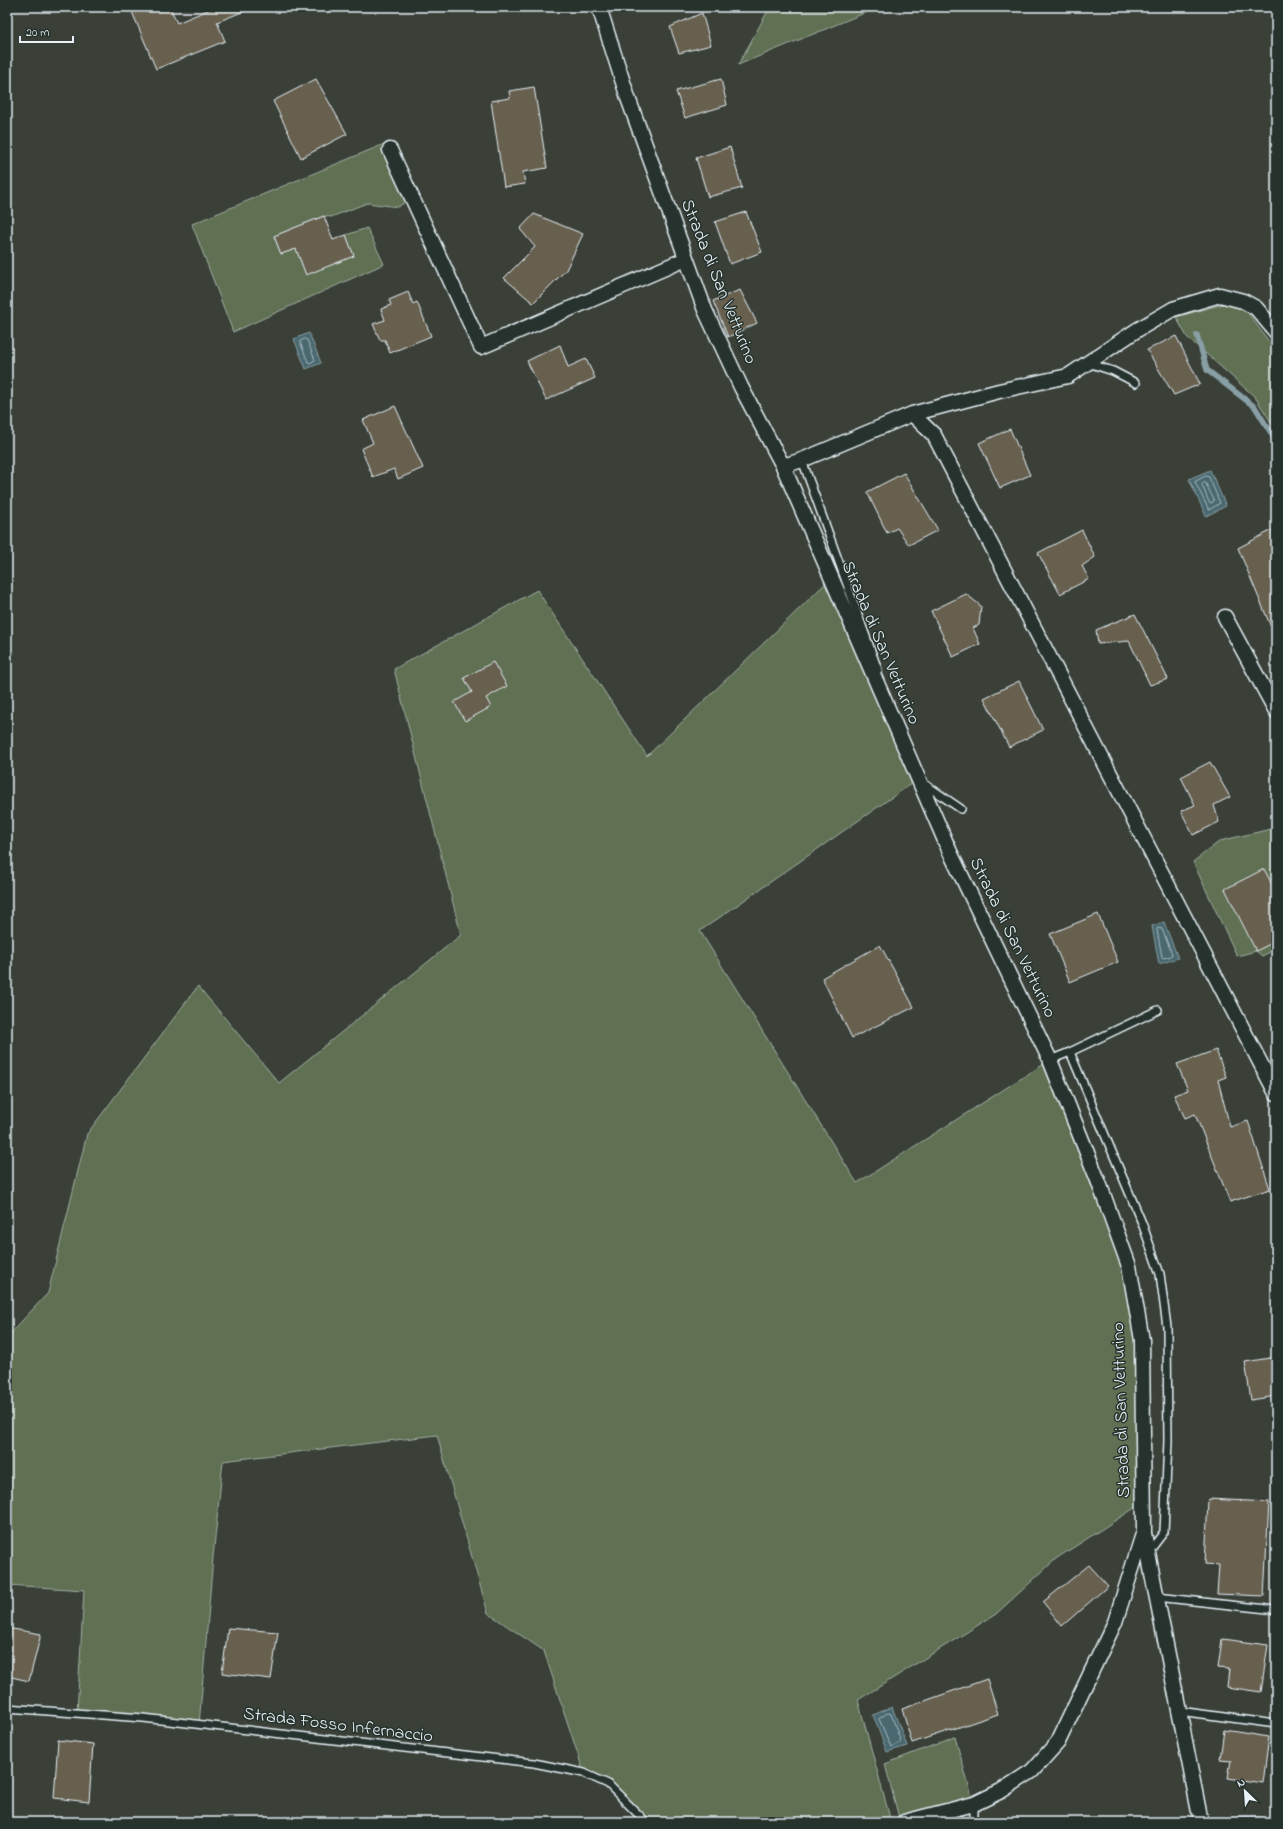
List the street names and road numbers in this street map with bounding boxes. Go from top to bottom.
street label: Strada di San Vetturino [673,196,763,368]
street label: Strada di San Vetturino [834,557,926,729]
street label: Strada di San Vetturino [962,853,1062,1023]
street label: Strada di San Vetturino [1106,1322,1138,1498]
street label: Strada Fosso Infernaccio [242,1701,434,1751]

